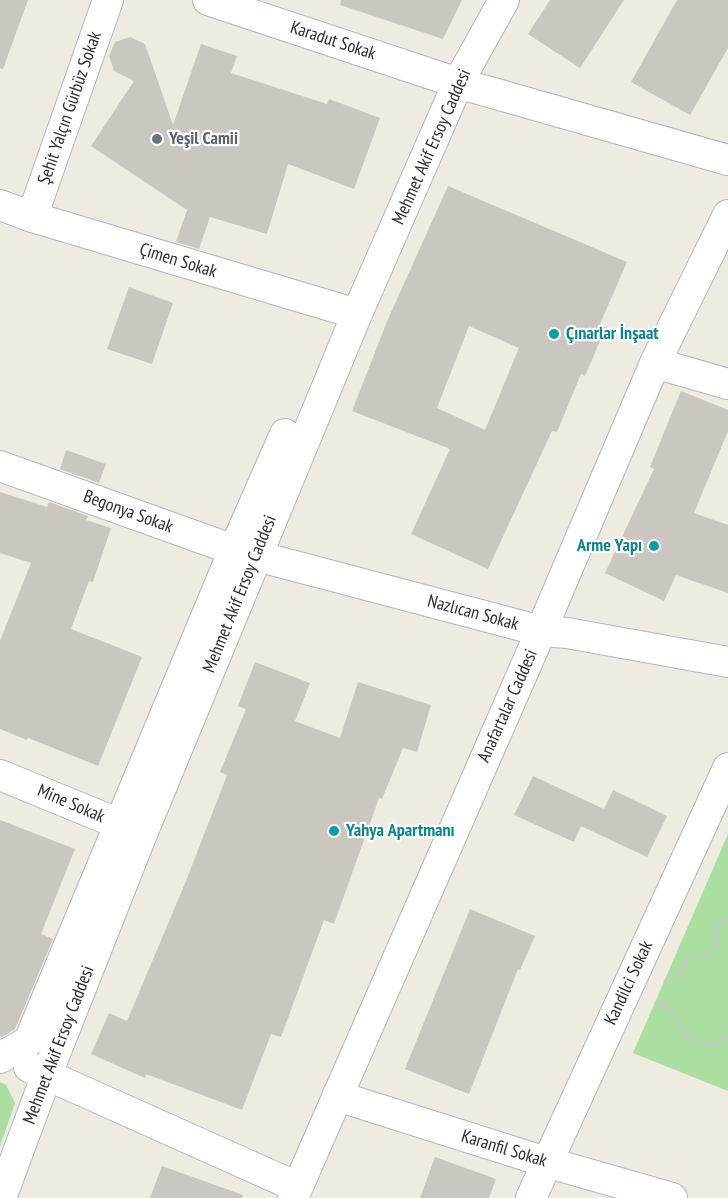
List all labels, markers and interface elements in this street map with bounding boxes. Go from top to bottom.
street label: Karadut Sokak [287,17,379,65]
street label: Şehit Yalçın Gürbüz Sokak [34,29,106,187]
street label: Mehmet Akif Ersoy Caddesi [388,66,476,228]
place label: Yeşil Camii [169,128,238,150]
marker: Yeşil Camii [150,132,164,146]
street label: Çimen Sokak [137,239,219,283]
place label: Çınarlar İnşaat [566,323,659,345]
marker: Çınarlar İnşaat [547,327,561,341]
street label: Begonya Sokak [80,486,176,538]
street label: Mehmet Akif Ersoy Caddesi [199,512,281,676]
place label: Arme Yapı [577,535,642,557]
marker: Arme Yapı [647,539,661,553]
street label: Nazlıcan Sokak [425,590,521,636]
street label: Anafartalar Caddesi [473,646,543,766]
street label: Mine Sokak [34,780,108,828]
place label: Yahya Apartmanı [346,820,455,842]
marker: Yahya Apartmanı [327,824,341,838]
street label: Kandilci Sokak [600,938,658,1028]
street label: Mehmet Akif Ersoy Caddesi [19,963,99,1127]
street label: Karanfil Sokak [459,1126,549,1172]

